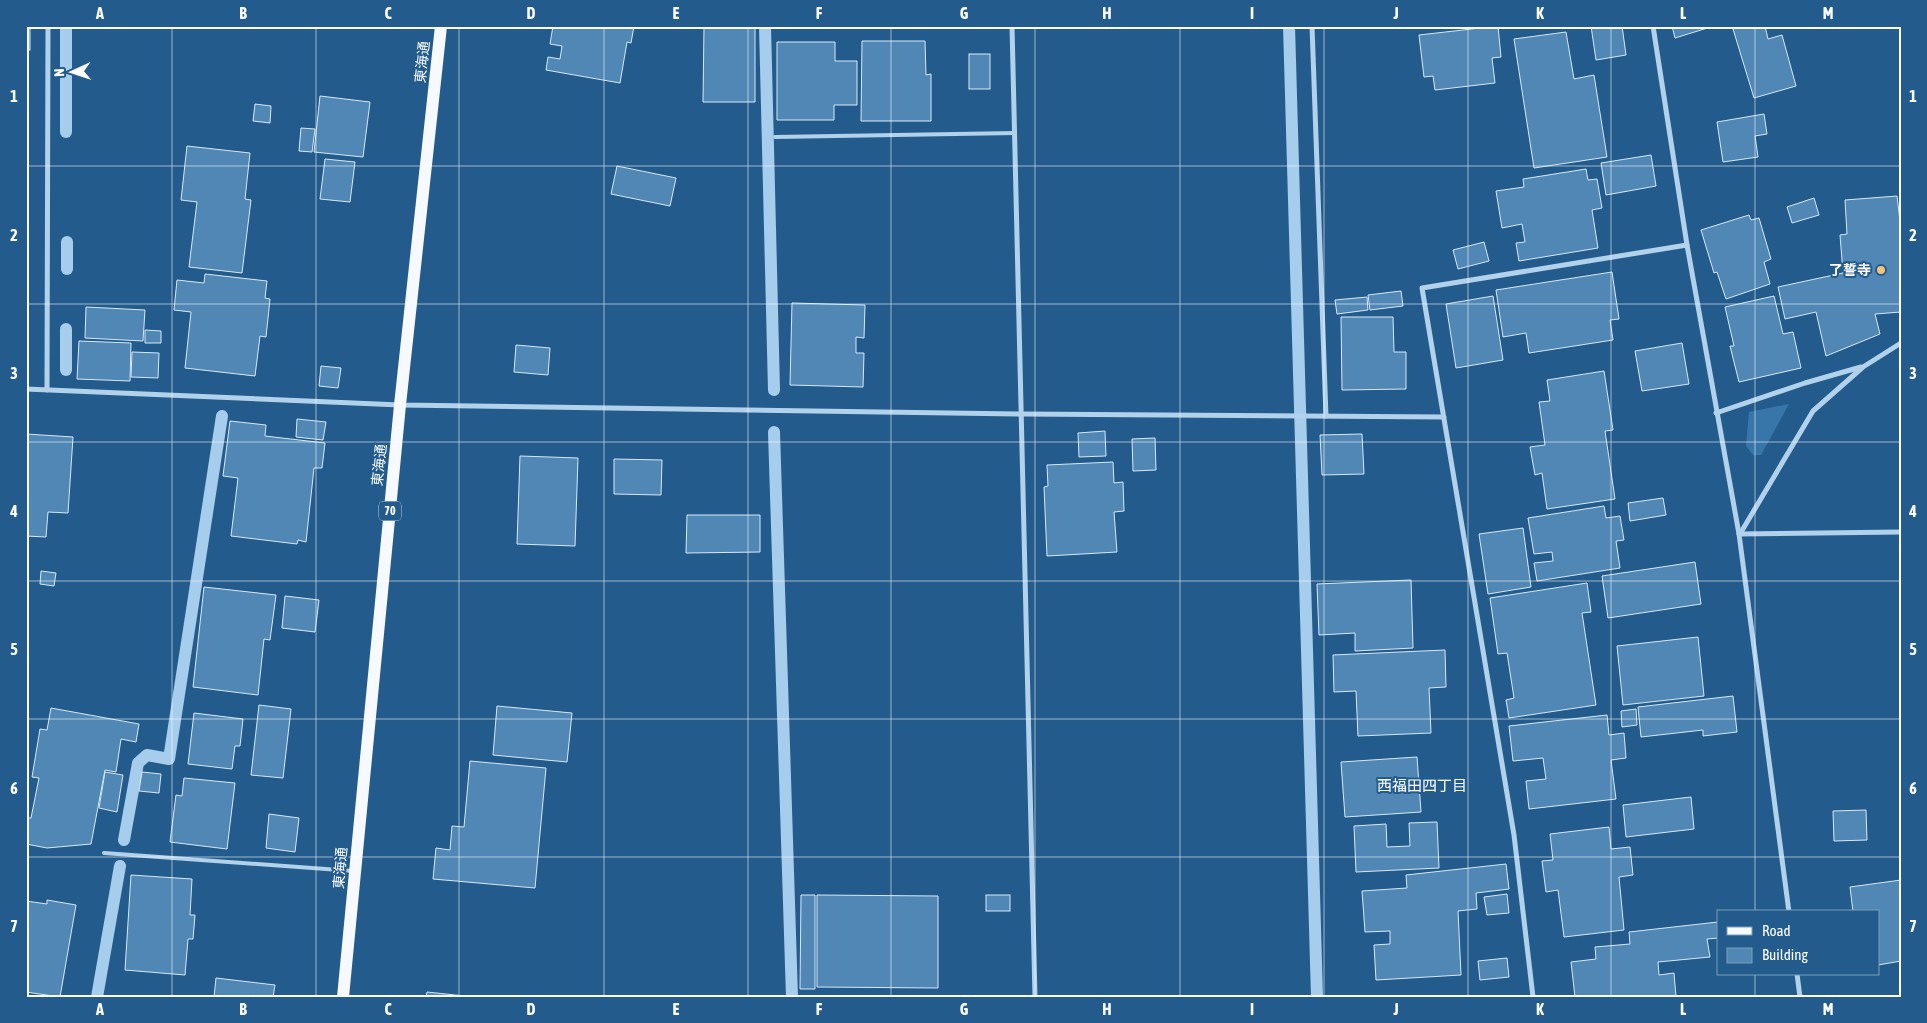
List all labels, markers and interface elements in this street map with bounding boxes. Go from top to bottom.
text: A [95,4,104,22]
text: B [239,4,247,22]
text: C [384,4,392,22]
text: D [527,4,536,22]
text: E [673,4,680,22]
text: F [816,4,823,22]
text: G [960,4,969,22]
text: H [1102,4,1112,22]
text: I [1250,4,1254,22]
text: J [1392,4,1399,22]
text: K [1536,4,1544,22]
text: L [1680,4,1687,22]
text: M [1823,4,1833,22]
street label: 東海通 [412,40,432,84]
north arrow [48,48,98,98]
text: N [51,68,67,77]
text: 1 [10,87,18,105]
text: 1 [1909,87,1917,105]
text: 2 [10,226,18,244]
text: 2 [1909,226,1917,244]
place label: 了誓寺 [1829,262,1871,278]
marker: 了誓寺 [1875,264,1887,276]
text: 3 [10,364,18,382]
text: 3 [1909,364,1917,382]
street label: 東海通 [369,443,389,487]
text: 4 [9,502,18,520]
road number: 70 [379,502,401,520]
text: 4 [1908,502,1917,520]
text: 5 [10,640,18,658]
text: 5 [1909,640,1917,658]
district label: 西福田四丁目 [1377,777,1467,794]
text: 6 [10,779,18,797]
text: 6 [1909,779,1917,797]
street label: 東海通 [330,846,350,890]
legend [1717,910,1880,976]
text: 7 [10,917,18,935]
text: 7 [1909,917,1917,935]
text: Road [1762,922,1791,939]
text: Building [1762,946,1808,963]
text: A [95,1000,104,1018]
text: B [239,1000,247,1018]
text: C [384,1000,392,1018]
text: D [527,1000,536,1018]
text: E [673,1000,680,1018]
text: F [816,1000,823,1018]
text: G [960,1000,969,1018]
text: H [1102,1000,1112,1018]
text: I [1250,1000,1254,1018]
text: J [1392,1000,1399,1018]
text: K [1536,1000,1544,1018]
text: L [1680,1000,1687,1018]
text: M [1823,1000,1833,1018]

